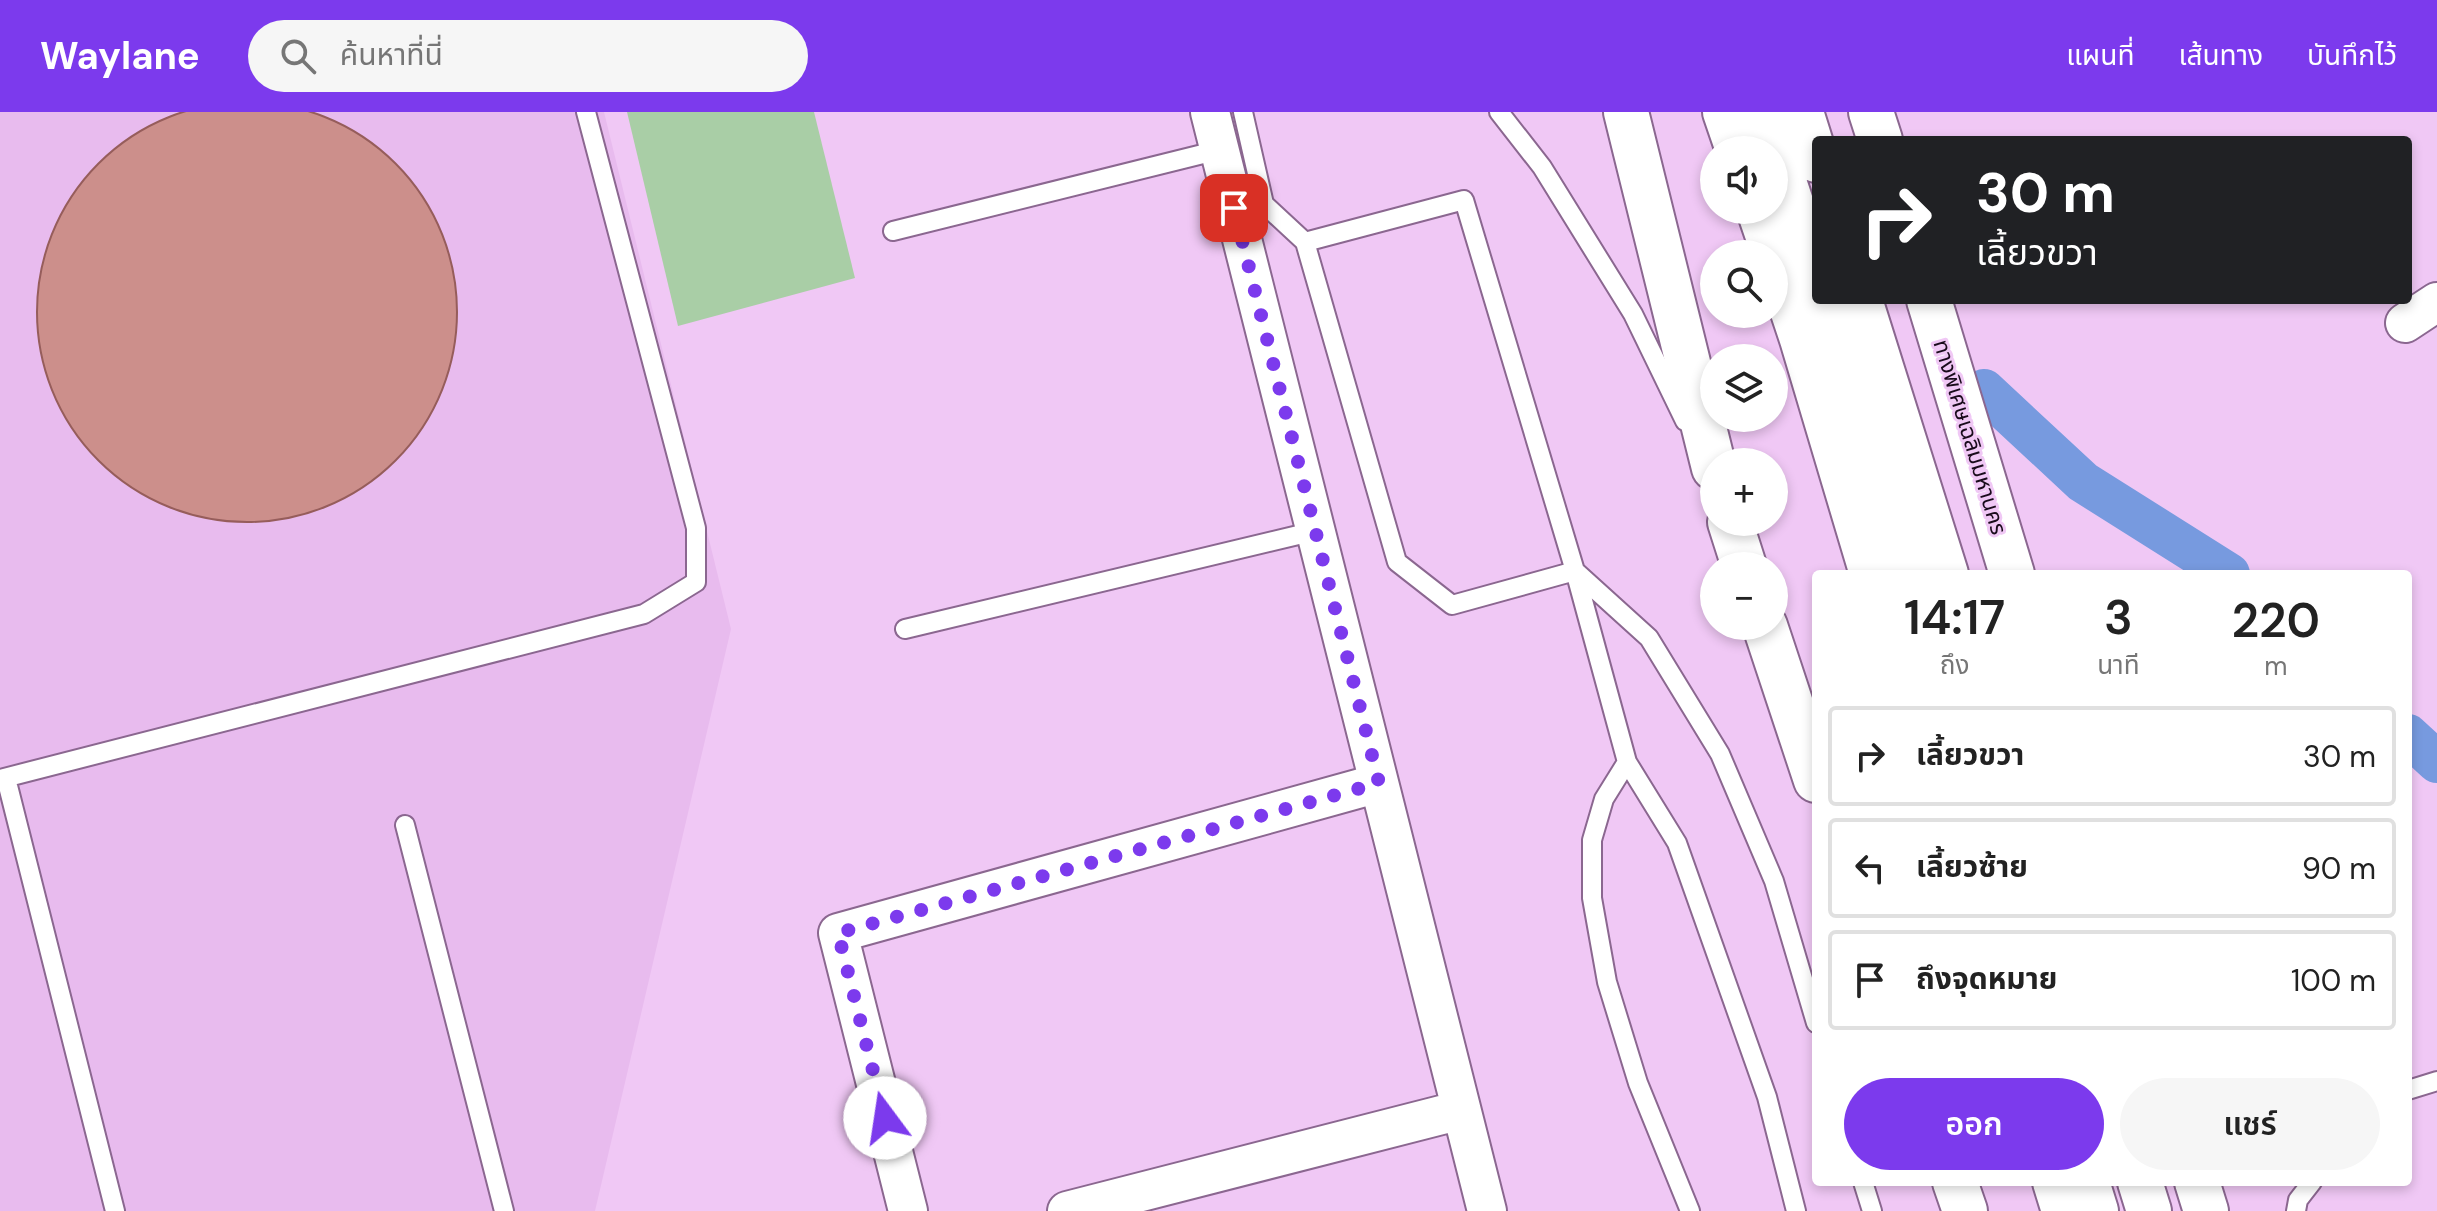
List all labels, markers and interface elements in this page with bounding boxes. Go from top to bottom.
search box [248,20,808,92]
text: Waylane [40,31,200,81]
icon: search [276,34,320,78]
text: ค้นหาที่นี่ [340,35,443,74]
text: แผนที่ [2066,37,2134,74]
text: เส้นทาง [2178,37,2263,74]
text: บันทึกไว้ [2307,37,2397,74]
map controls [1700,136,1788,640]
button: sound [1700,136,1788,224]
text: 30 m [1976,156,2115,229]
icon: right [1844,168,1948,272]
pin [1200,174,1268,242]
icon: arrive [1212,186,1256,230]
text: เลี้ยวขวา [1976,229,2098,276]
button: search [1700,240,1788,328]
street label: ทางพิเศษเฉลิมมหานคร [1927,336,2013,538]
button: layers [1700,344,1788,432]
button: + [1700,448,1788,536]
button: − [1700,552,1788,640]
text: 14:17 [1904,586,2005,649]
text: 3 [2104,586,2133,649]
text: 220 [2231,589,2320,652]
text: ถึง [1940,648,1969,682]
text: นาที [2097,648,2139,682]
text: m [2264,649,2287,683]
icon: right [1848,734,1892,778]
text: เลี้ยวขวา [1916,735,2024,774]
text: 30 m [2303,737,2376,776]
icon: left [1848,846,1892,890]
text: เลี้ยวซ้าย [1916,847,2028,886]
text: 90 m [2302,849,2376,888]
icon: arrive [1848,958,1892,1002]
text: ถึงจุดหมาย [1916,959,2057,998]
text: 100 m [2291,961,2376,1000]
position arrow [843,1076,927,1160]
button: ออก [1844,1078,2104,1170]
button: แชร์ [2120,1078,2380,1170]

